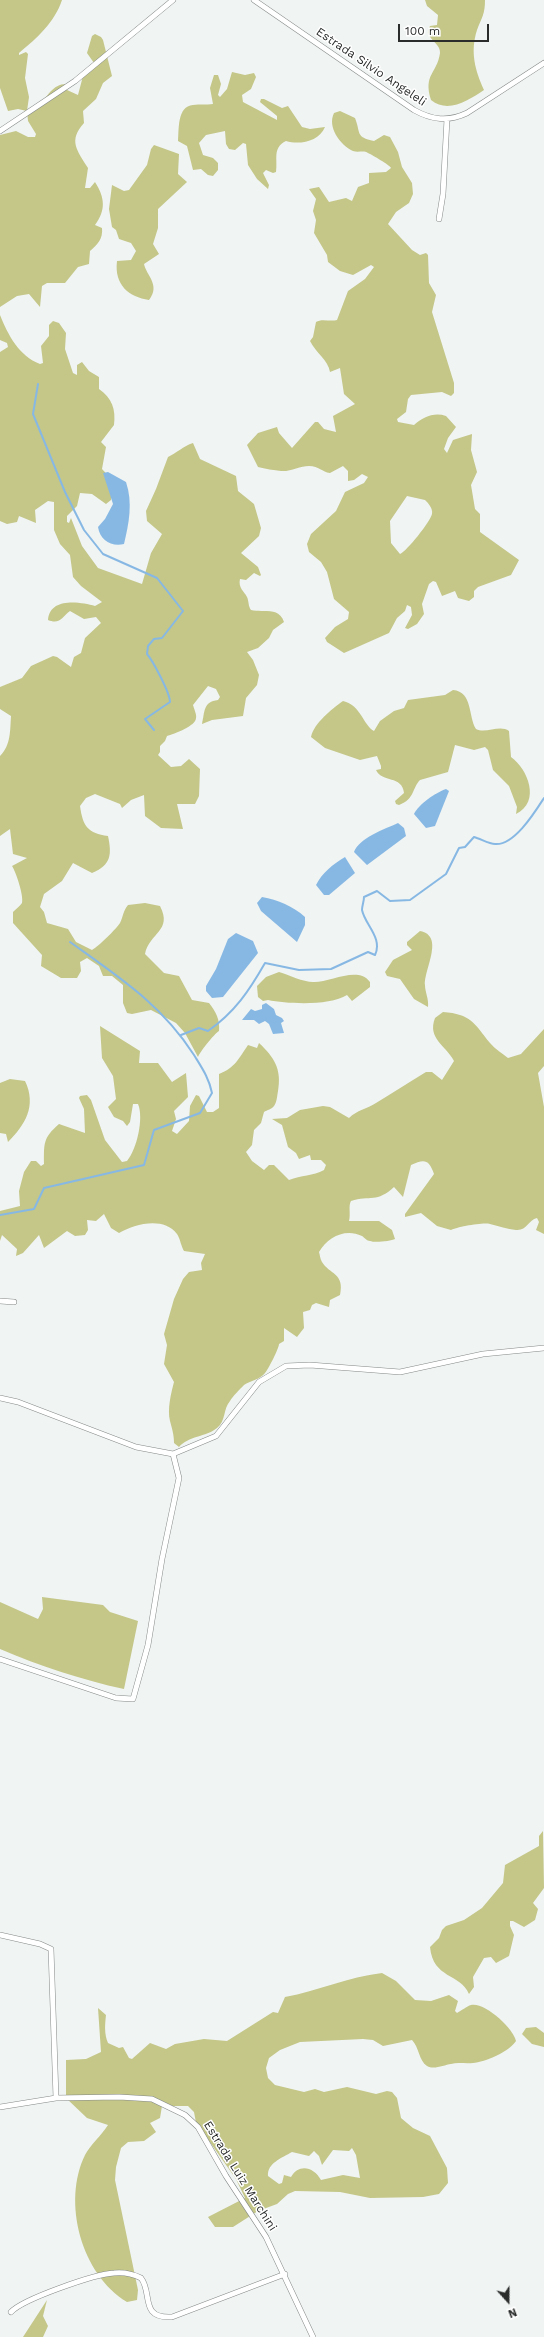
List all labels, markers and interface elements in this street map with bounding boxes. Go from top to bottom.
scale bar [400,16,491,42]
text: 100 m [405,24,440,38]
street label: Estrada Silvio Angeleli [313,25,429,109]
street label: Estrada Luiz Marchini [200,2118,280,2234]
north arrow [488,2281,528,2321]
text: N [506,2305,519,2320]

